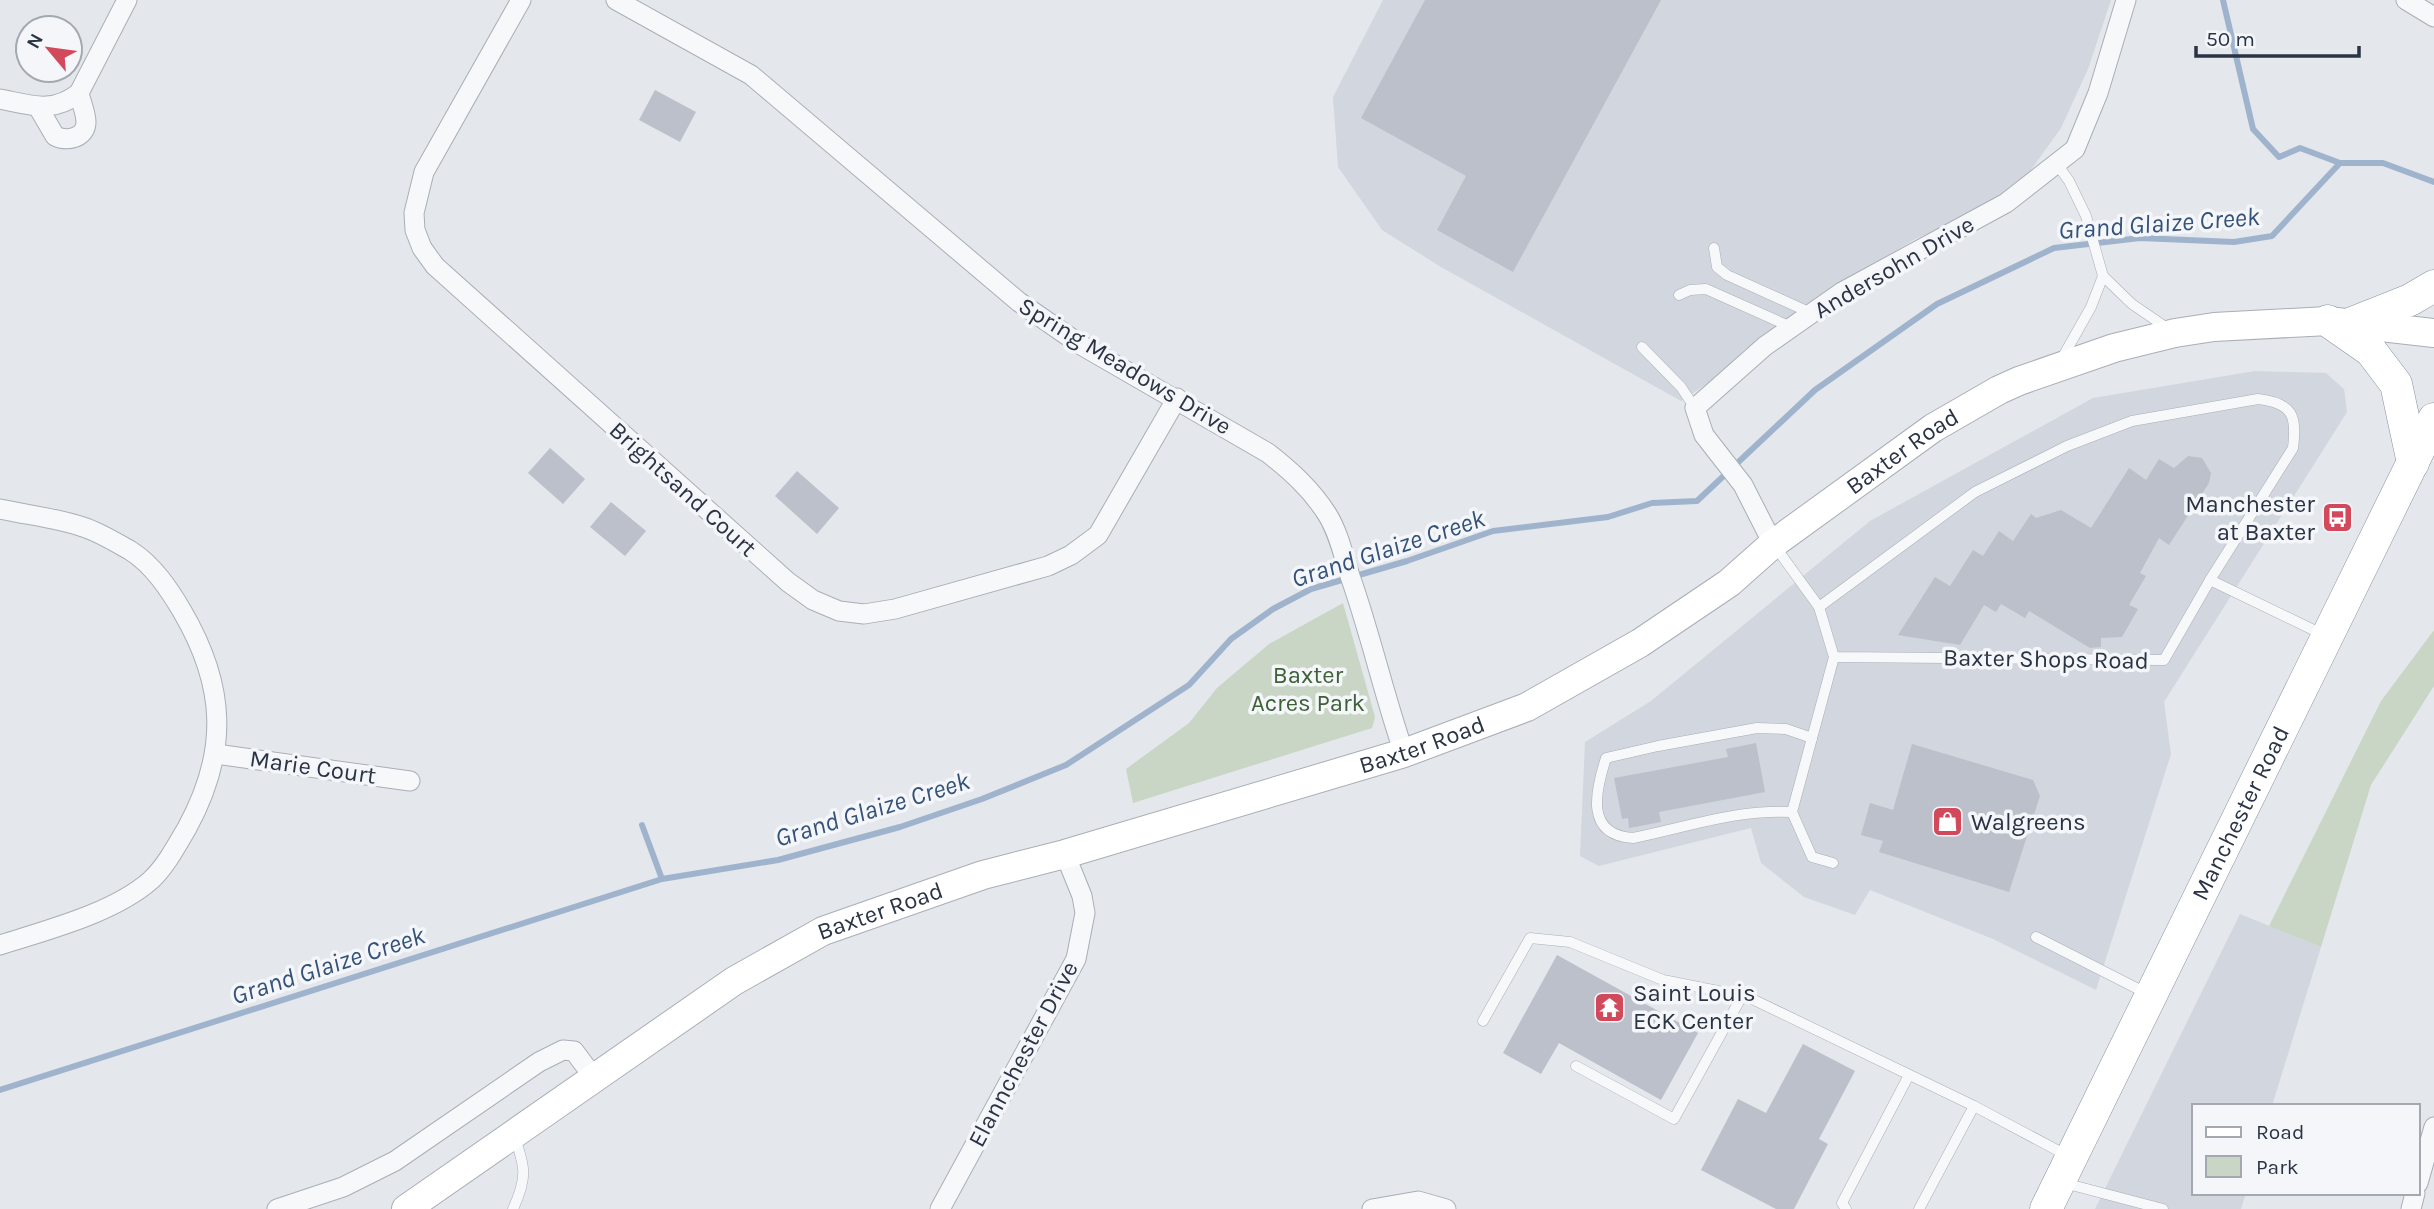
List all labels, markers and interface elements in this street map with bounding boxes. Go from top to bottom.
north arrow [14,14,84,84]
scale bar [2196,14,2359,58]
text: 50 m [2206,27,2255,51]
text: N [22,30,48,53]
water label: Grand Glaize Creek [2057,201,2261,246]
street label: Andersohn Drive [1809,210,1979,324]
street label: Spring Meadows Drive [1014,291,1236,441]
street label: Baxter Road [1841,402,1964,500]
street label: Brightsand Court [604,416,762,562]
place label: Manchester at Baxter [2185,490,2315,546]
bus stop icon: Manchester at Baxter [2321,501,2355,535]
water label: Grand Glaize Creek [1287,502,1490,594]
street label: Baxter Shops Road [1943,643,2149,675]
park label: Baxter Acres Park [1251,661,1365,717]
street label: Baxter Road [1356,710,1489,780]
street label: Manchester Road [2186,721,2295,905]
street label: Marie Court [248,744,378,790]
water label: Grand Glaize Creek [771,765,974,854]
shop icon: Walgreens [1931,805,1965,839]
place label: Walgreens [1971,808,2086,836]
street label: Baxter Road [813,876,947,946]
water label: Grand Glaize Creek [227,919,430,1011]
street label: Elannchester Drive [962,956,1084,1152]
place label: Saint Louis ECK Center [1633,979,1756,1035]
temple icon: Saint Louis ECK Center [1593,990,1627,1024]
legend [2192,1104,2420,1195]
text: Road [2256,1120,2304,1144]
text: Park [2256,1155,2299,1179]

